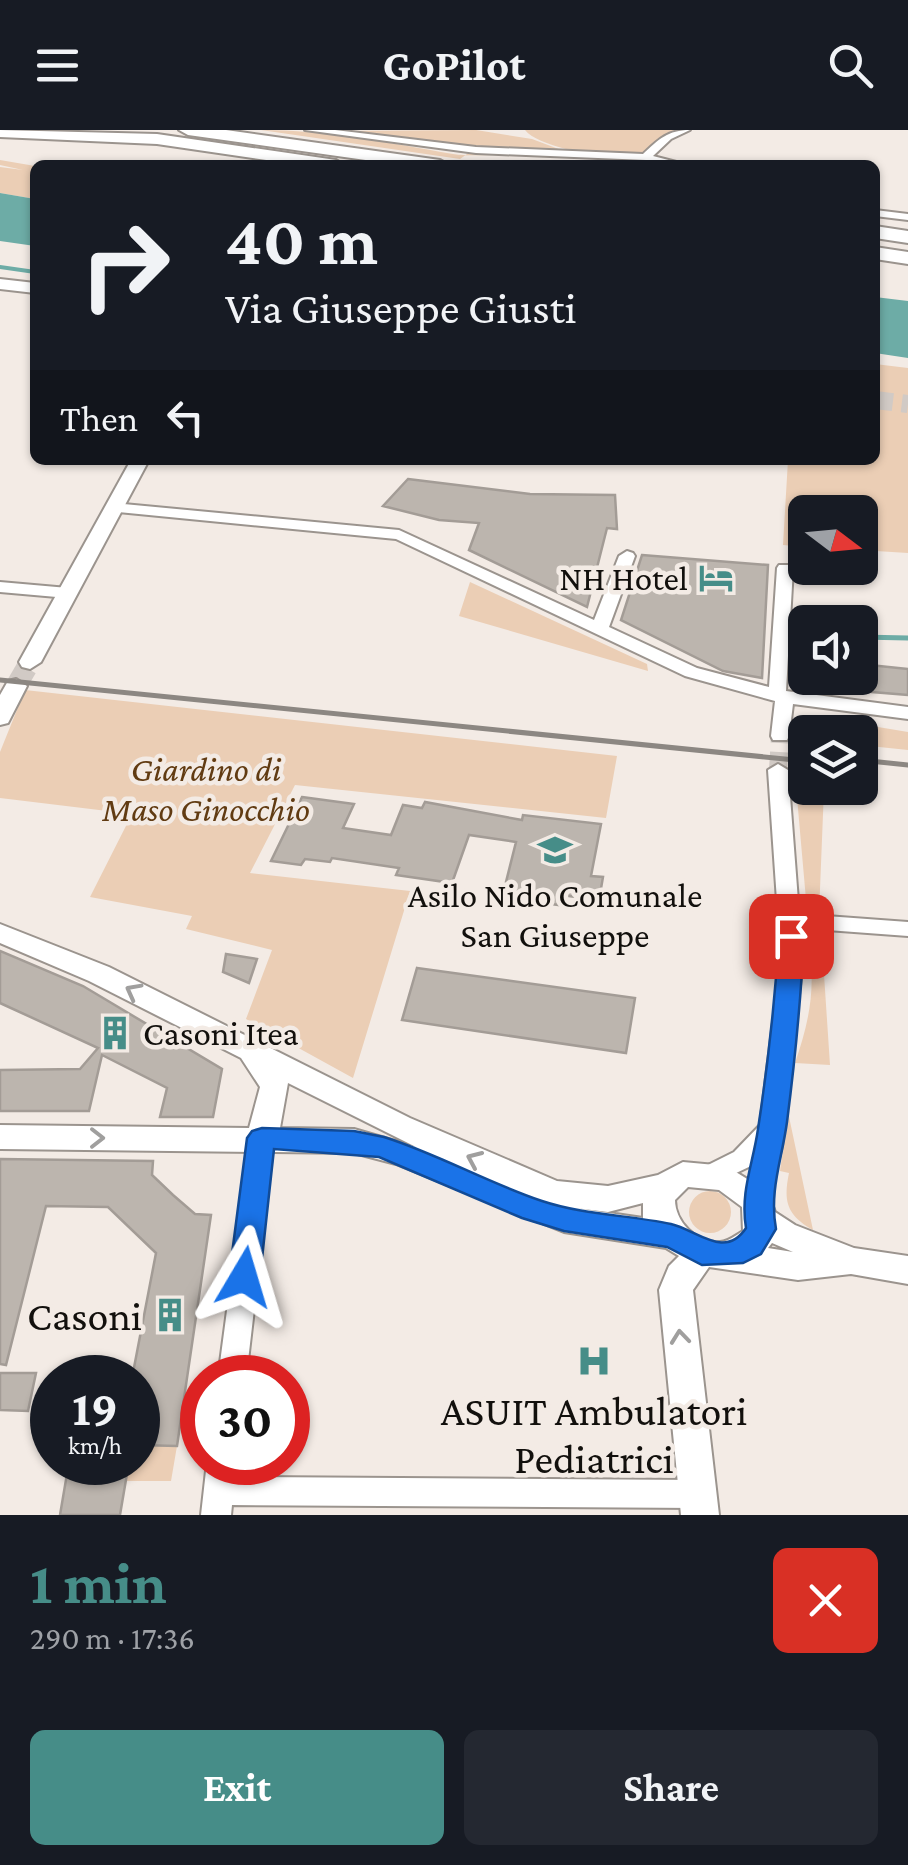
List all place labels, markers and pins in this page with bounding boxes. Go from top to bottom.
place label: NH Hotel [559,559,688,598]
hotel icon: NH Hotel [697,559,735,597]
school or university icon: Asilo Nido Comunale San Giuseppe [536,831,574,869]
place label: Asilo Nido Comunale San Giuseppe [408,876,702,955]
pin [749,894,834,979]
building icon: Casoni Itea [96,1014,134,1052]
place label: Casoni Itea [143,1014,299,1053]
place label: Casoni [27,1292,142,1339]
building icon: Casoni [151,1296,189,1334]
hospital icon: ASUIT Ambulatori Pediatrici [575,1342,613,1380]
place label: ASUIT Ambulatori Pediatrici [441,1387,747,1482]

